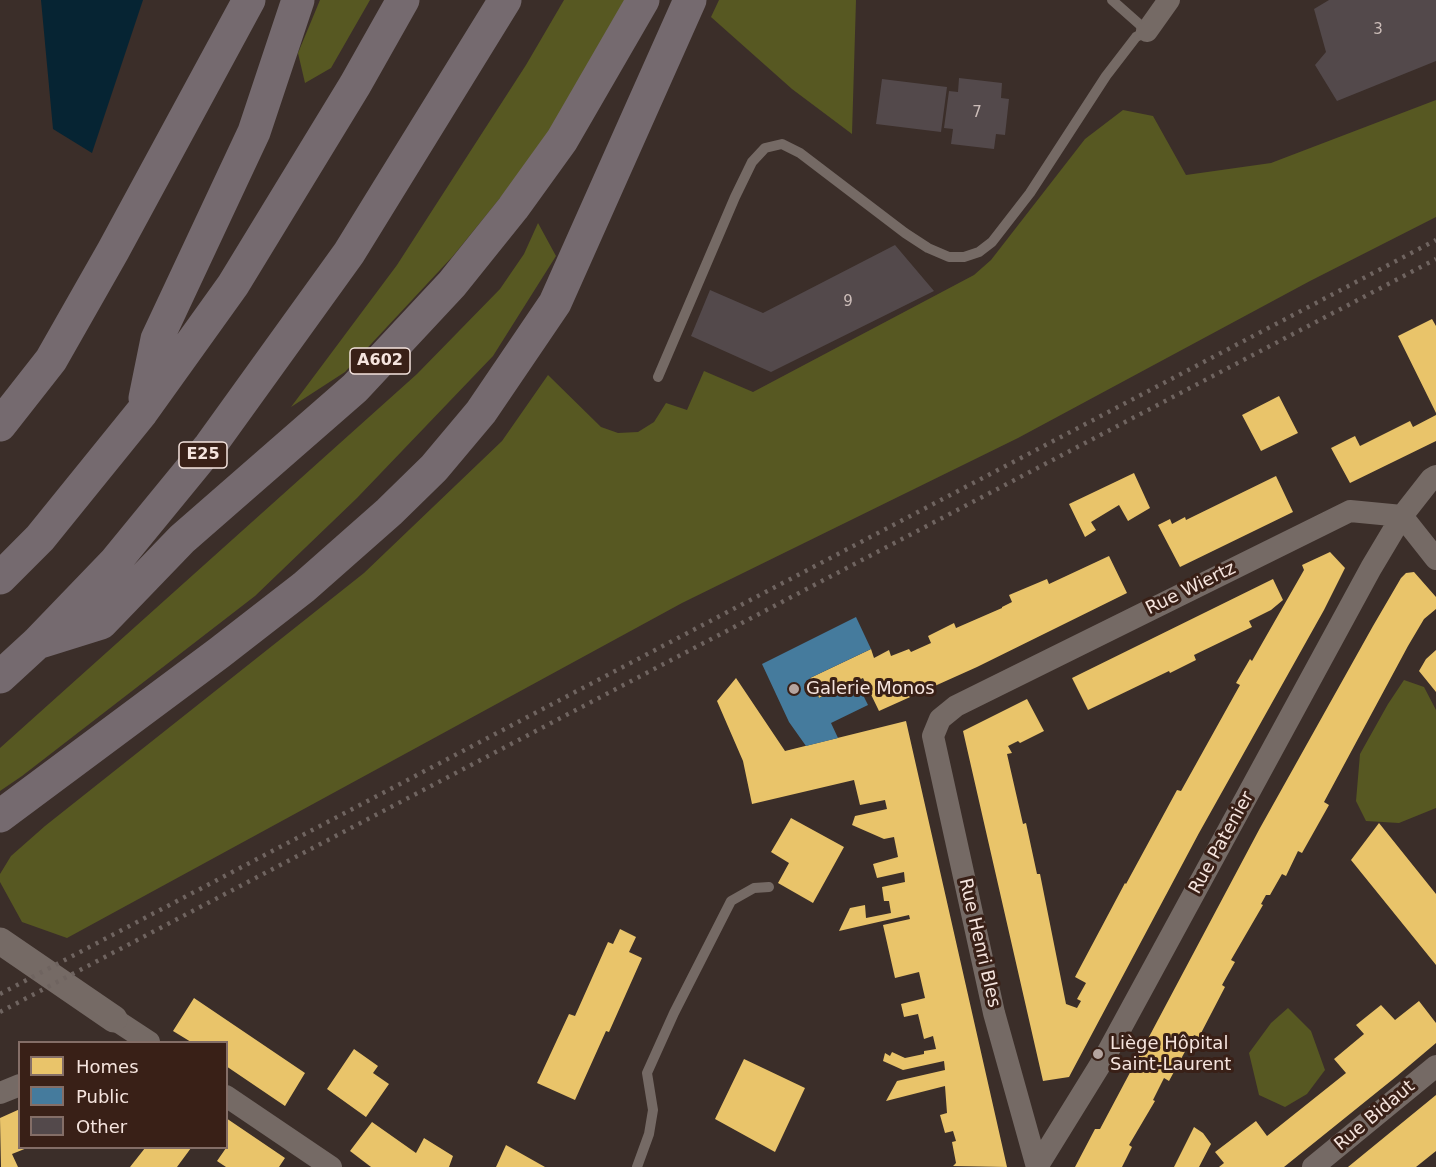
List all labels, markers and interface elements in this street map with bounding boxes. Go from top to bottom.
house number: 3 [1373,21,1383,39]
house number: 7 [972,104,982,122]
house number: 9 [843,293,853,311]
road number: A602 [350,348,410,374]
road number: E25 [179,442,227,468]
street label: Rue Wiertz [1143,558,1239,620]
place label: Galerie Monos [806,678,935,700]
marker: Galerie Monos [787,682,801,696]
street label: Rue Patenier [1185,788,1259,898]
street label: Rue Henri Bles [954,876,1004,1010]
place label: Liège Hôpital Saint-Laurent [1110,1033,1231,1076]
legend [18,1041,228,1149]
marker: Liège Hôpital Saint-Laurent [1091,1047,1105,1061]
text: Homes [76,1056,139,1077]
street label: Rue Bidaut [1330,1076,1420,1156]
text: Public [76,1086,129,1107]
text: Other [76,1116,127,1137]

